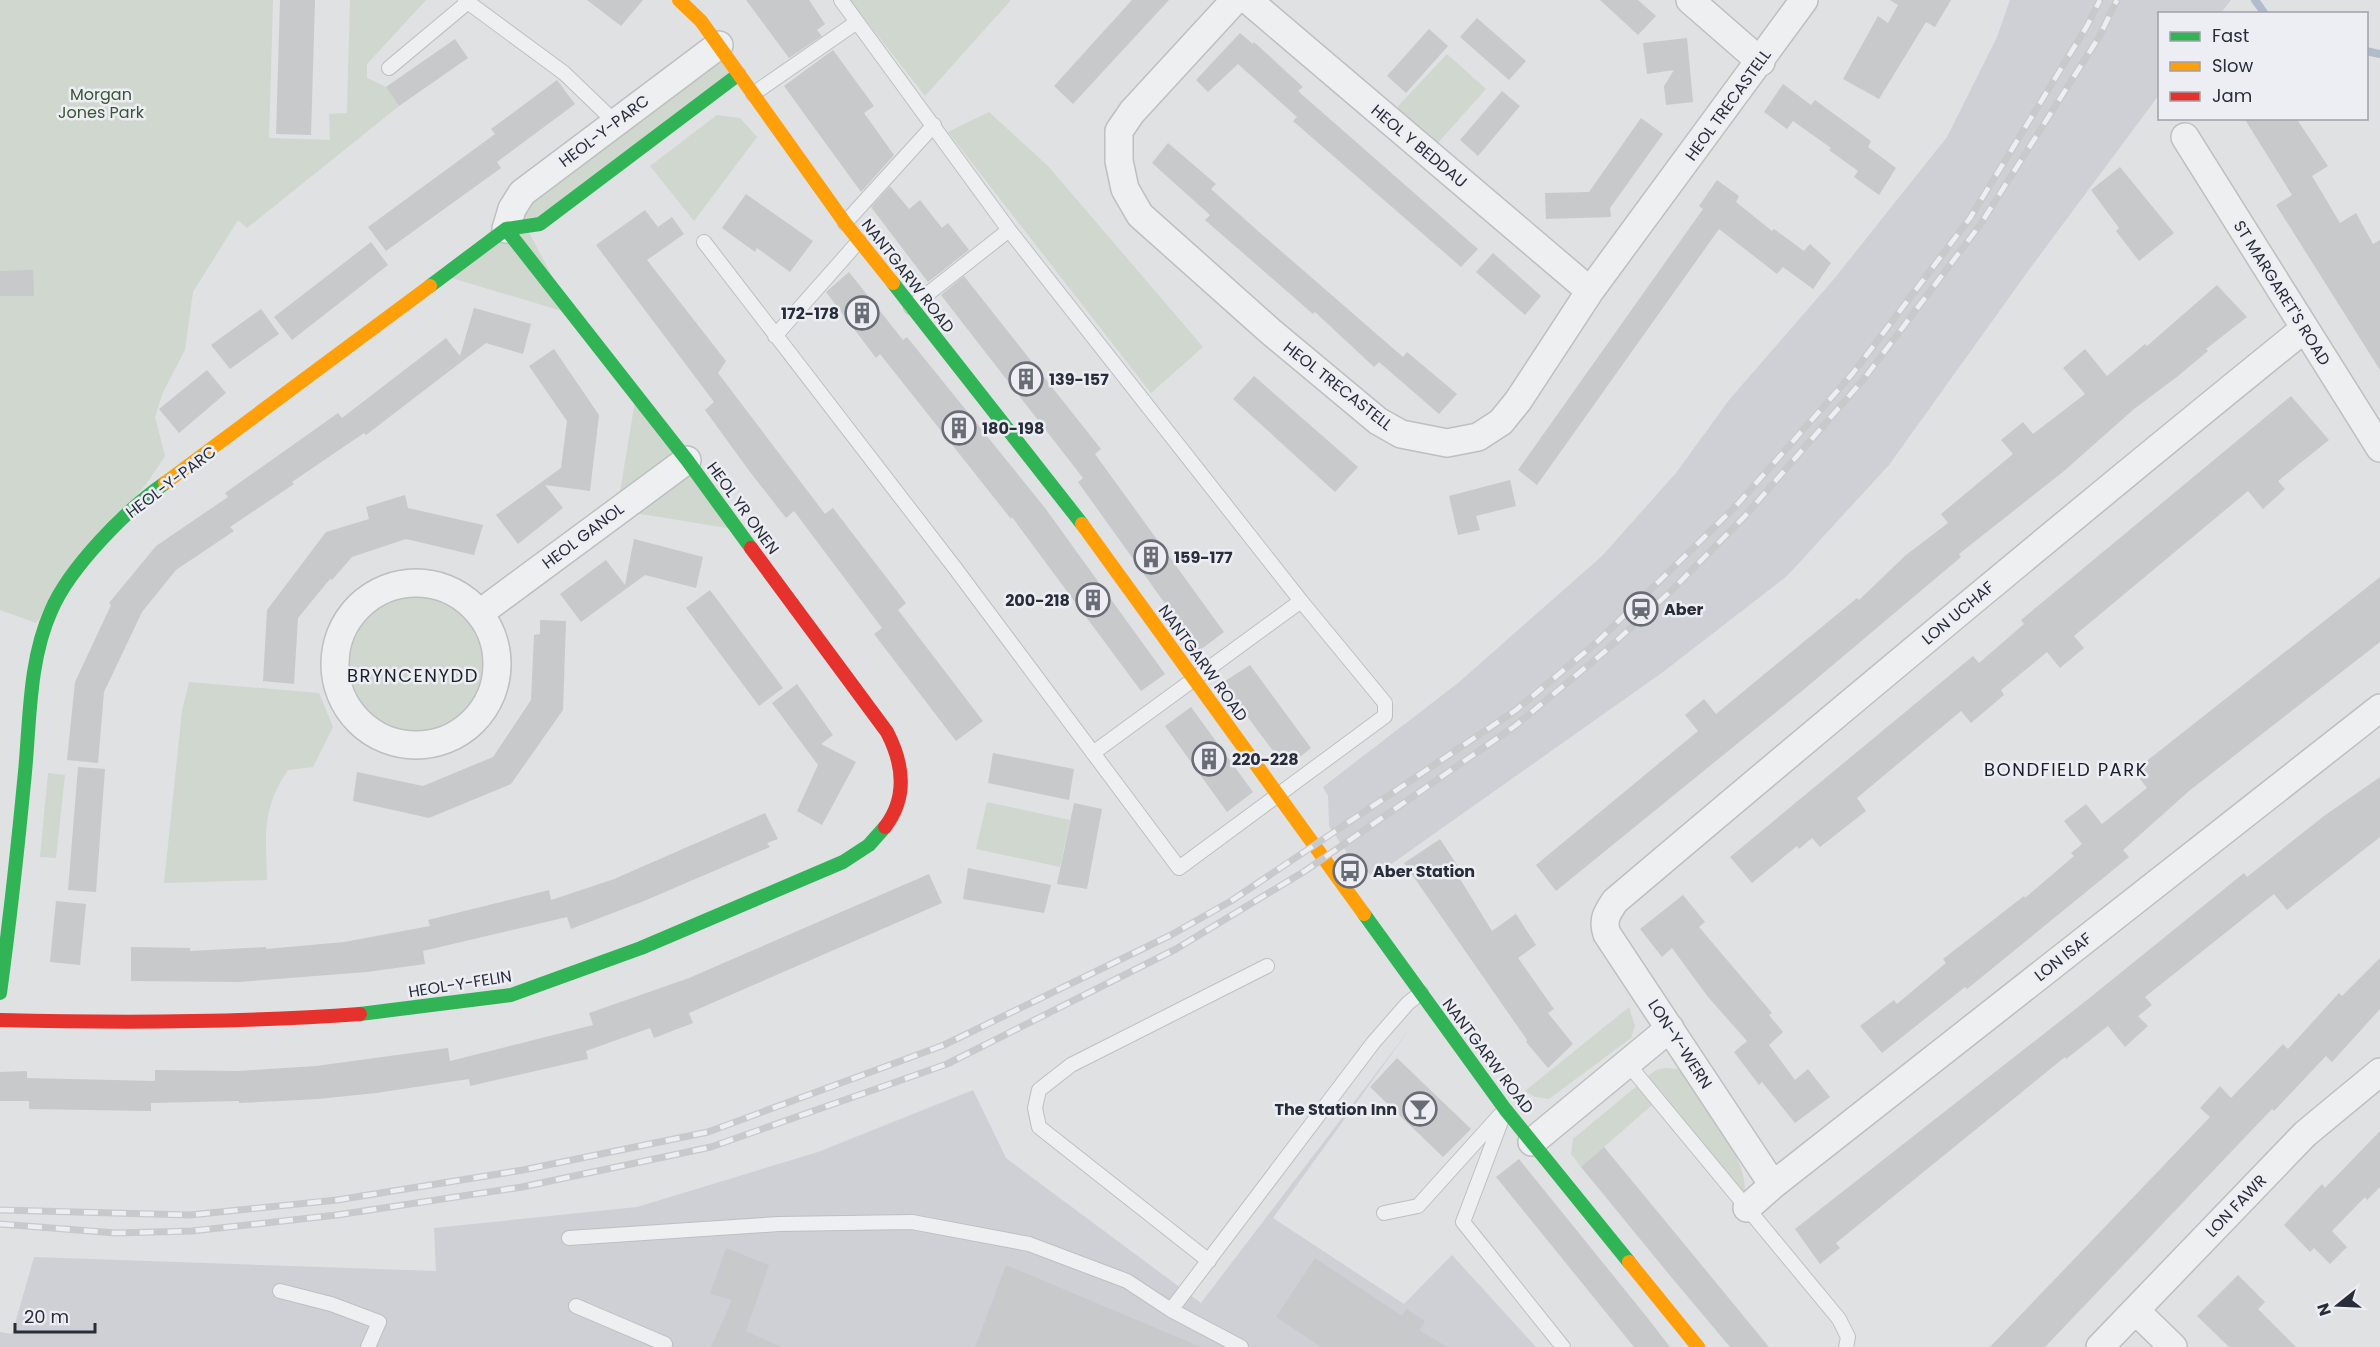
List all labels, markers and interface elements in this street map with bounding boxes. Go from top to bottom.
legend [2158,12,2368,120]
text: Fast [2212,23,2249,48]
street label: HEOL TRECASTELL [1680,44,1776,166]
text: Slow [2212,53,2254,78]
park label: Morgan Jones Park [58,83,145,124]
text: Jam [2212,83,2252,108]
street label: HEOL-Y-PARC [554,89,654,173]
street label: HEOL Y BEDDAU [1366,99,1472,193]
street label: NANTGARW ROAD [856,214,960,338]
street label: ST MARGARET'S ROAD [2228,216,2336,370]
building icon: 172-178 [844,295,880,331]
place label: 172-178 [781,302,839,325]
street label: HEOL TRECASTELL [1279,336,1397,436]
building icon: 139-157 [1008,361,1044,397]
place label: 139-157 [1049,368,1109,391]
building icon: 180-198 [941,410,977,446]
place label: 180-198 [982,417,1044,440]
street label: HEOL-Y-PARC [121,440,221,524]
street label: HEOL YR ONEN [701,457,785,559]
street label: HEOL GANOL [537,498,629,574]
building icon: 159-177 [1133,539,1169,575]
place label: 159-177 [1174,546,1233,569]
street label: LON UCHAF [1917,576,1999,650]
building icon: 200-218 [1075,582,1111,618]
place label: 200-218 [1005,589,1070,612]
station icon: Aber [1623,591,1659,627]
place label: Aber [1664,598,1704,621]
street label: NANTGARW ROAD [1153,600,1253,726]
district label: BRYNCENYDD [347,663,479,688]
building icon: 220-228 [1191,741,1227,777]
place label: 220-228 [1232,748,1299,771]
district label: BONDFIELD PARK [1984,757,2148,782]
bus stop icon: Aber Station [1332,853,1368,889]
place label: Aber Station [1373,860,1475,883]
street label: LON ISAF [2029,927,2097,987]
street label: HEOL-Y-FELIN [407,964,513,1004]
street label: NANTGARW ROAD [1437,993,1539,1119]
street label: LON-Y-WERN [1642,995,1718,1093]
bar icon: The Station Inn [1402,1091,1438,1127]
place label: The Station Inn [1274,1098,1397,1121]
street label: LON FAWR [2200,1170,2272,1242]
north arrow [2308,1275,2368,1335]
scale bar [15,1296,94,1334]
text: N [2311,1300,2337,1319]
text: 20 m [24,1304,69,1329]

